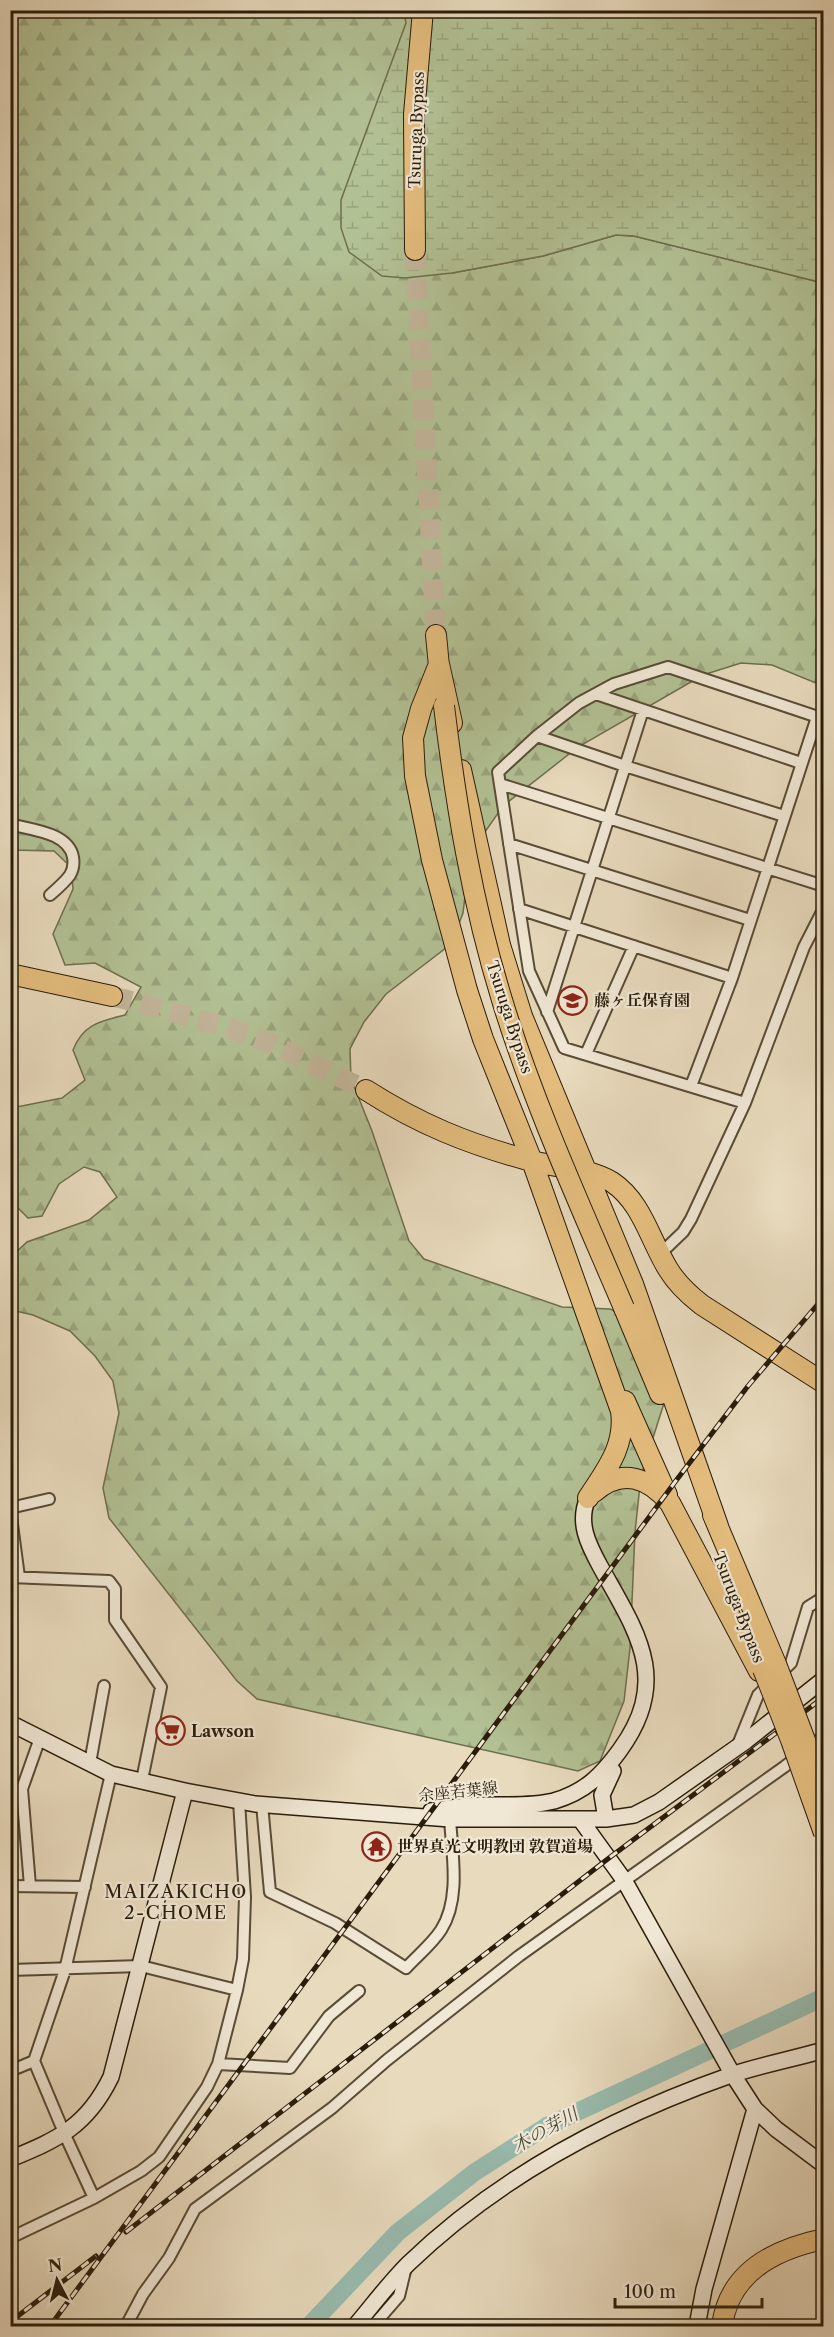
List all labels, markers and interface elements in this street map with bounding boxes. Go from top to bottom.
street label: Tsuruga Bypass [404,71,428,189]
street label: Tsuruga Bypass [482,958,538,1076]
school or university icon: 藤ヶ丘保育園 [557,984,589,1016]
place label: 藤ヶ丘保育園 [594,990,690,1010]
street label: Tsuruga Bypass [709,1549,769,1665]
supermarket icon: Lawson [154,1715,186,1747]
place label: Lawson [191,1721,255,1741]
street label: 余座若葉線 [417,1777,499,1805]
temple icon: 世界真光文明教団 敦賀道場 [360,1830,392,1862]
place label: 世界真光文明教団 敦賀道場 [397,1836,593,1856]
district label: MAIZAKICHO 2-CHOME [104,1881,248,1924]
water label: 木の芽川 [508,2102,584,2157]
north arrow [27,2250,87,2310]
text: N [47,2254,63,2276]
scale bar [615,2271,762,2309]
text: 100 m [624,2281,676,2303]

